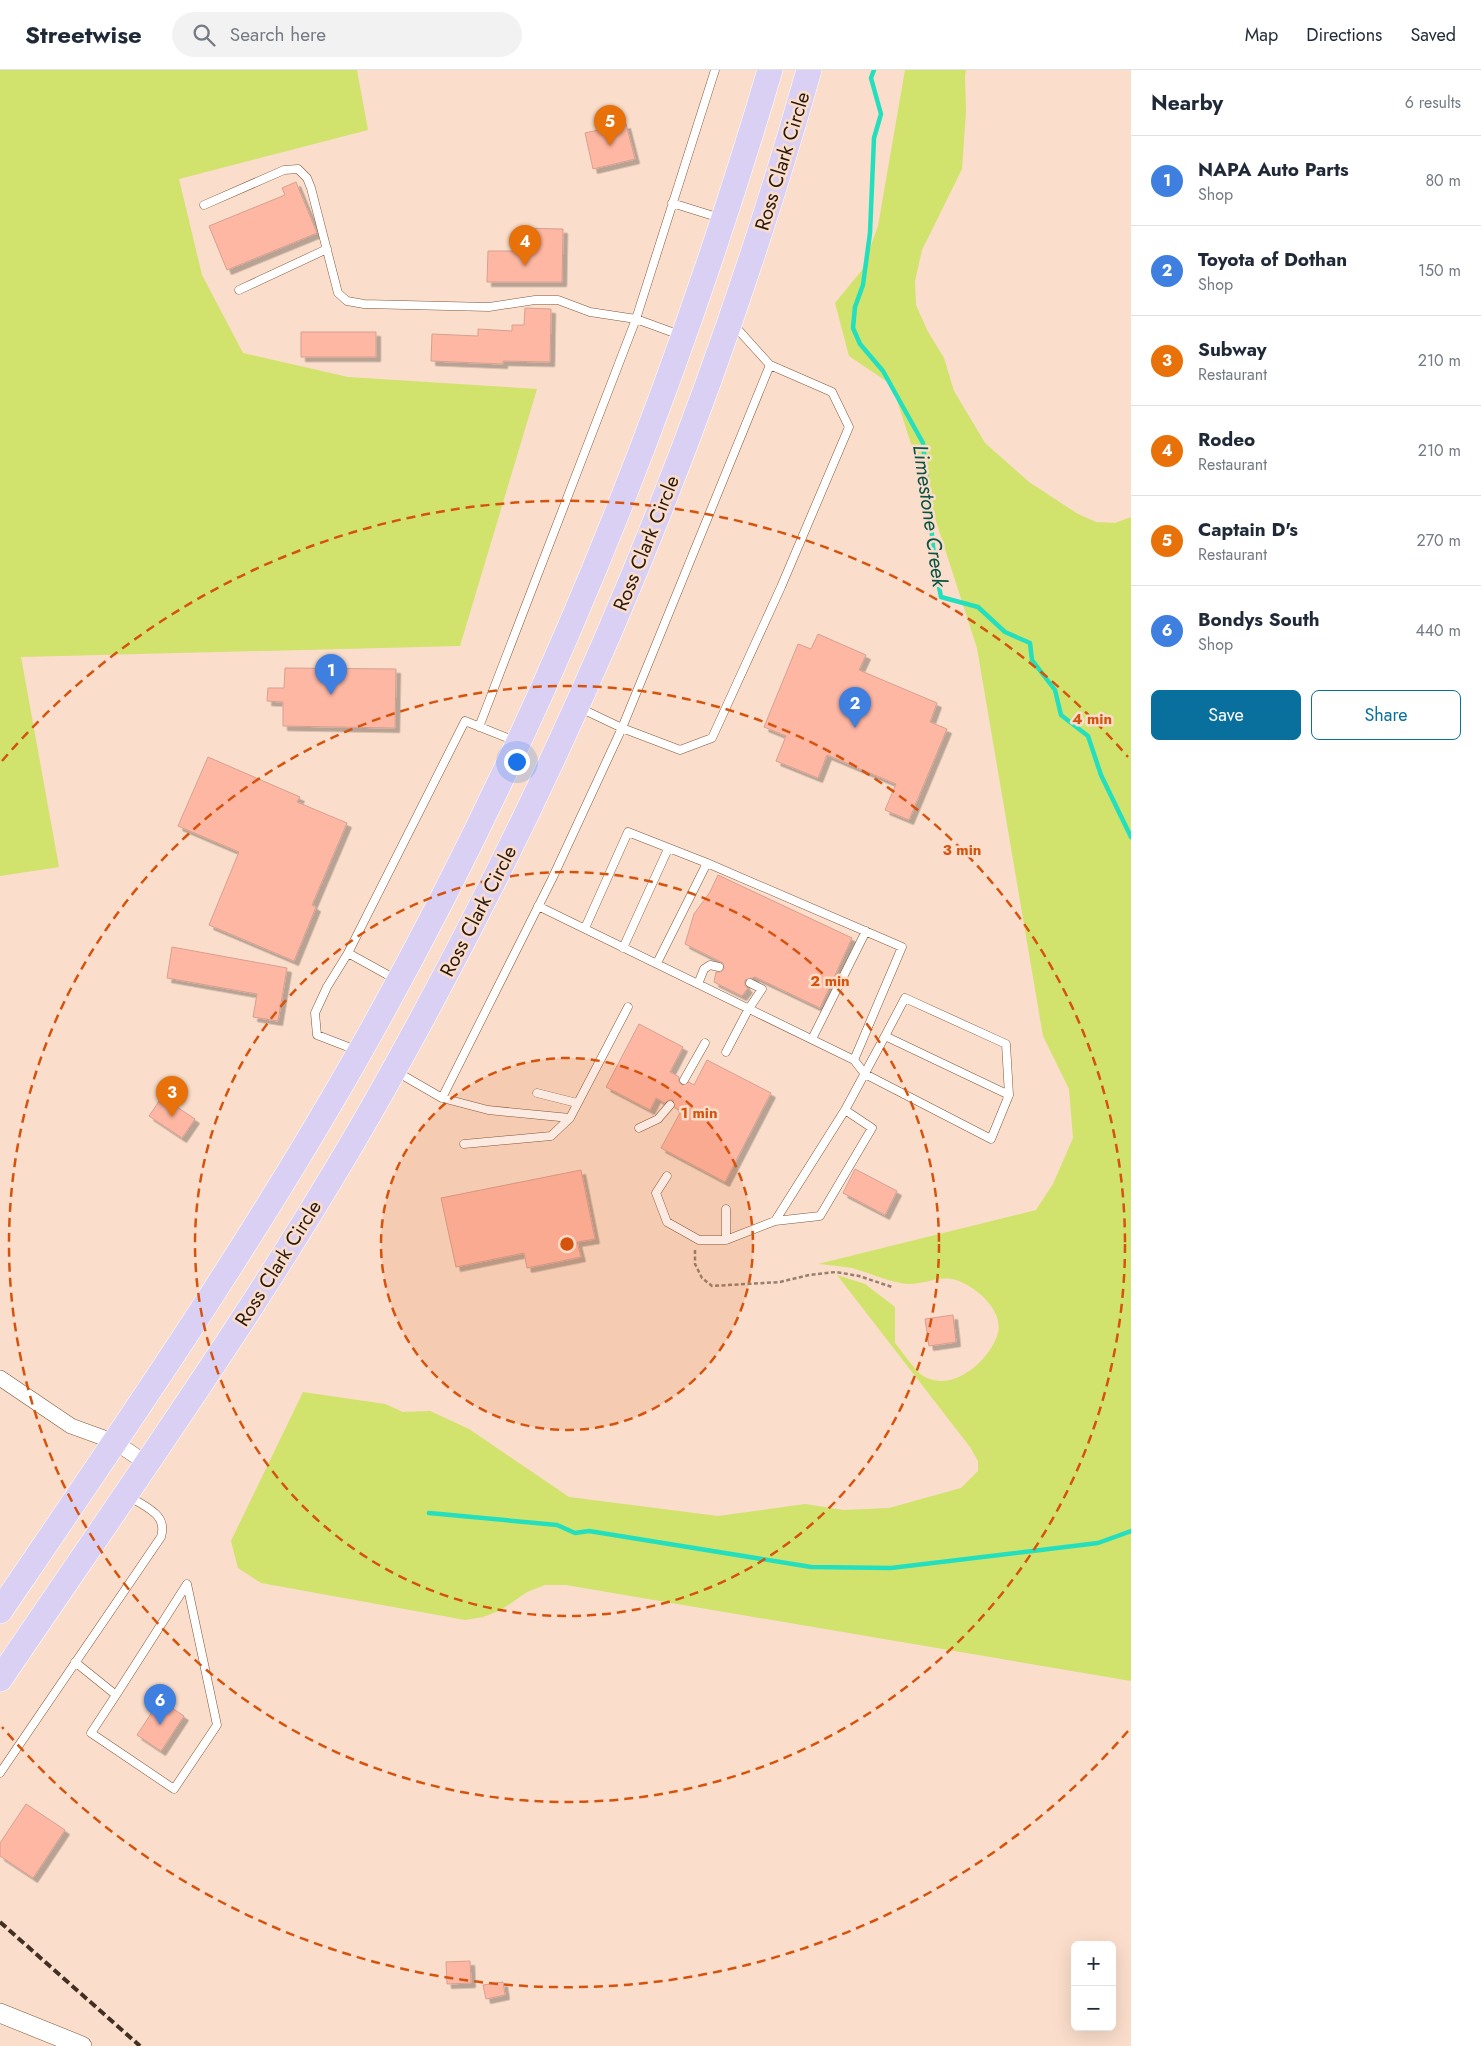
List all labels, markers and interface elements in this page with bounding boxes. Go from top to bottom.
search box [172,12,522,57]
text: Streetwise [25,17,142,52]
icon: search [190,21,218,49]
text: Search here [230,21,326,48]
text: Map [1245,22,1278,48]
text: Directions [1306,22,1382,48]
text: Saved [1410,22,1456,48]
street label: Ross Clark Circle [748,88,817,234]
text: Nearby [1151,88,1223,118]
text: 6 results [1405,91,1461,114]
pin: 5 [594,105,626,146]
text: NAPA Auto Parts [1198,156,1349,183]
text: 1 [1163,169,1171,192]
text: 80 m [1425,169,1461,192]
text: Shop [1198,183,1233,206]
pin: 4 [509,225,541,266]
text: Toyota of Dothan [1198,246,1347,273]
text: 2 [1162,259,1172,282]
text: 150 m [1418,259,1461,282]
text: Shop [1198,273,1233,296]
text: Subway [1198,336,1267,363]
text: 3 [1162,349,1172,372]
text: 210 m [1418,349,1461,372]
text: Restaurant [1198,363,1267,386]
text: Rodeo [1198,426,1255,453]
text: 4 [1161,439,1173,462]
text: 210 m [1418,439,1461,462]
water label: Limestone Creek [905,443,955,590]
text: Restaurant [1198,453,1267,476]
street label: Ross Clark Circle [606,471,687,615]
text: Captain D's [1198,516,1298,543]
text: 5 [1162,529,1172,552]
text: 270 m [1417,529,1461,552]
text: Restaurant [1198,543,1267,566]
text: Bondys South [1198,606,1320,633]
text: 6 [1162,619,1172,642]
text: 440 m [1415,619,1461,642]
text: Shop [1198,633,1233,656]
pin: 1 [315,654,347,695]
pin: 2 [839,687,871,728]
button: Save [1151,690,1301,740]
button: Share [1311,690,1461,740]
text: 4 min [1072,708,1112,730]
your location [504,749,530,775]
text: 3 min [943,839,981,861]
street label: Ross Clark Circle [433,841,524,982]
text: 2 min [810,970,850,992]
pin: 3 [156,1076,188,1117]
text: 1 min [680,1102,718,1124]
street label: Ross Clark Circle [228,1195,329,1332]
centre of rings [558,1235,576,1253]
pin: 6 [144,1684,176,1725]
map controls [1071,1941,1116,2031]
button: + [1071,1941,1116,1986]
button: − [1071,1986,1116,2031]

